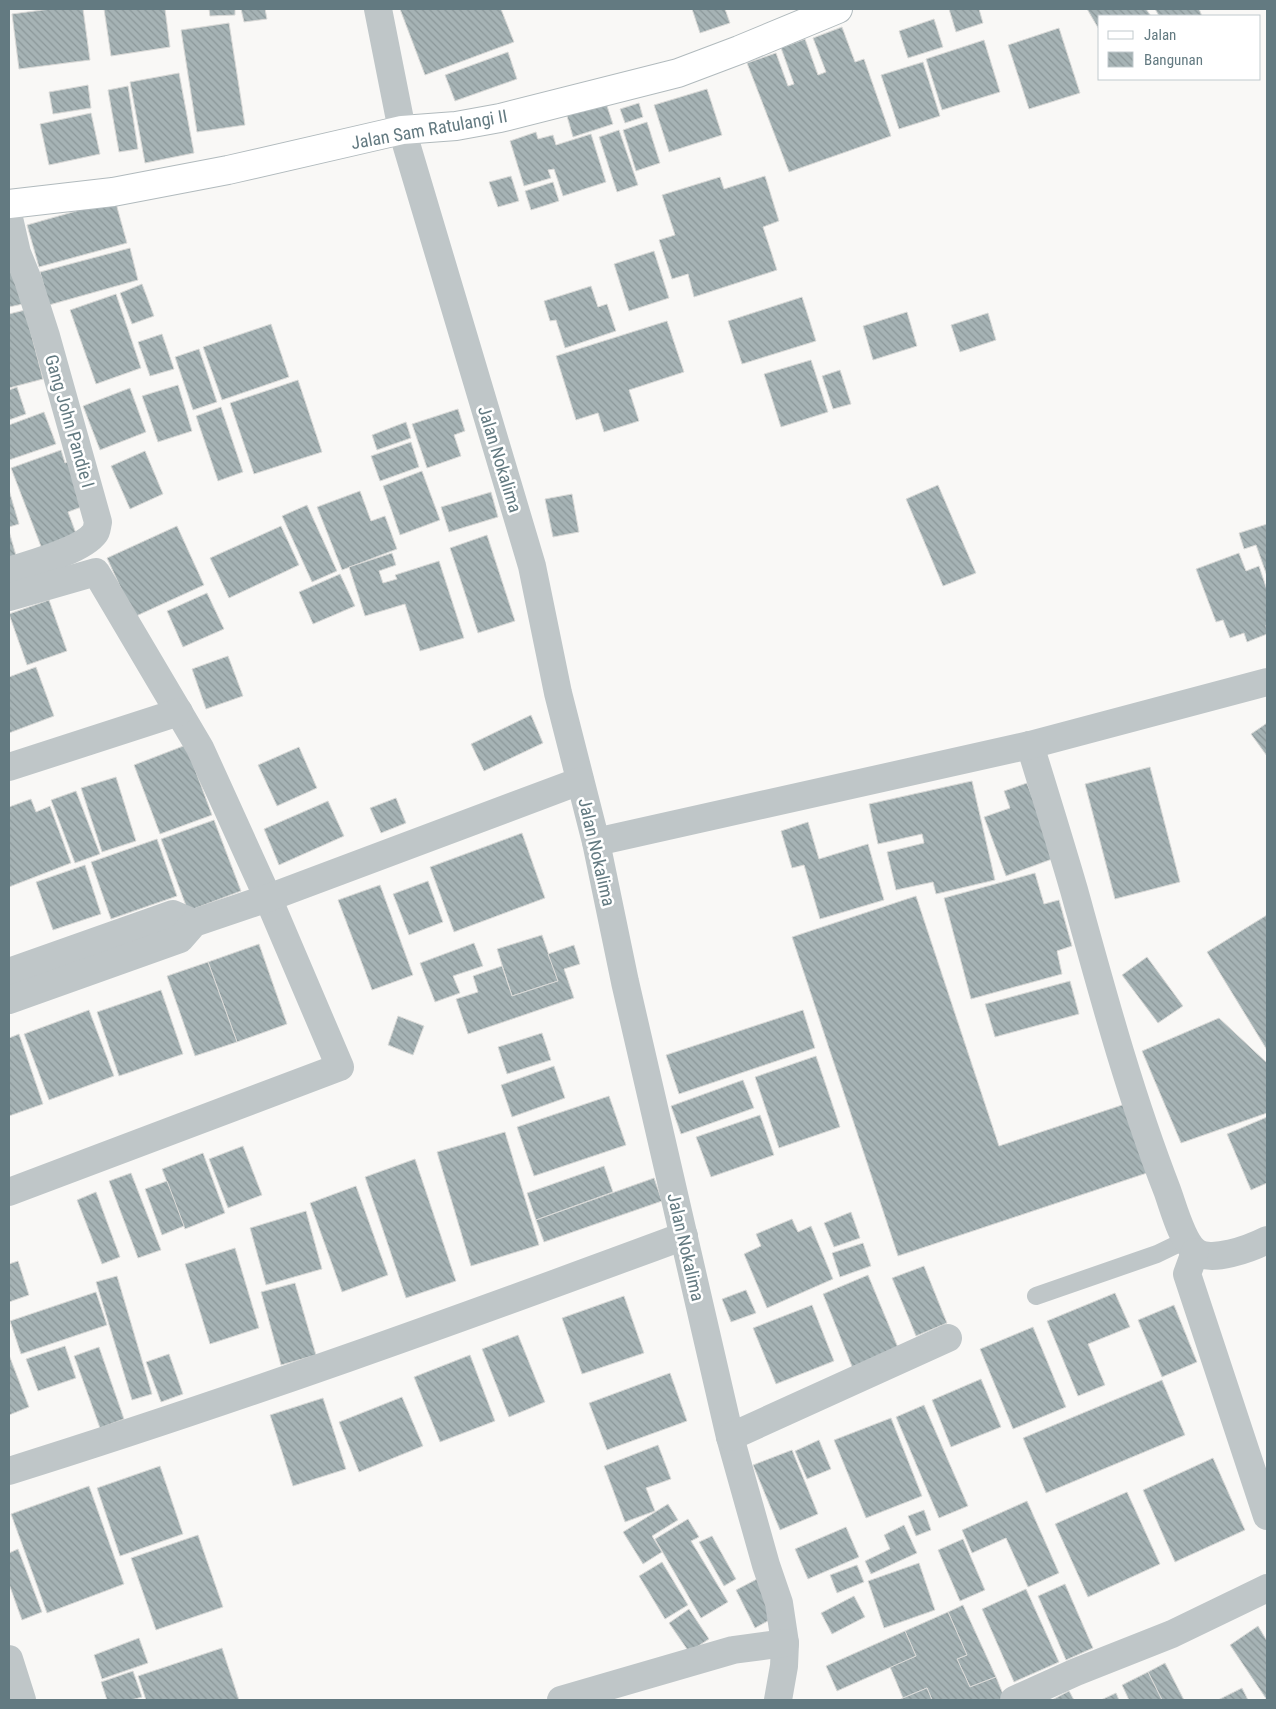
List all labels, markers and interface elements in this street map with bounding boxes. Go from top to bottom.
legend [1098,15,1261,80]
text: Jalan [1144,26,1176,44]
text: Bangunan [1144,51,1203,69]
street label: Jalan Sam Ratulangi II [349,105,509,153]
street label: Gang John Pandie I [41,352,99,490]
street label: Jalan Nokalima [474,403,526,515]
street label: Jalan Nokalima [574,796,620,908]
street label: Jalan Nokalima [663,1191,709,1303]

